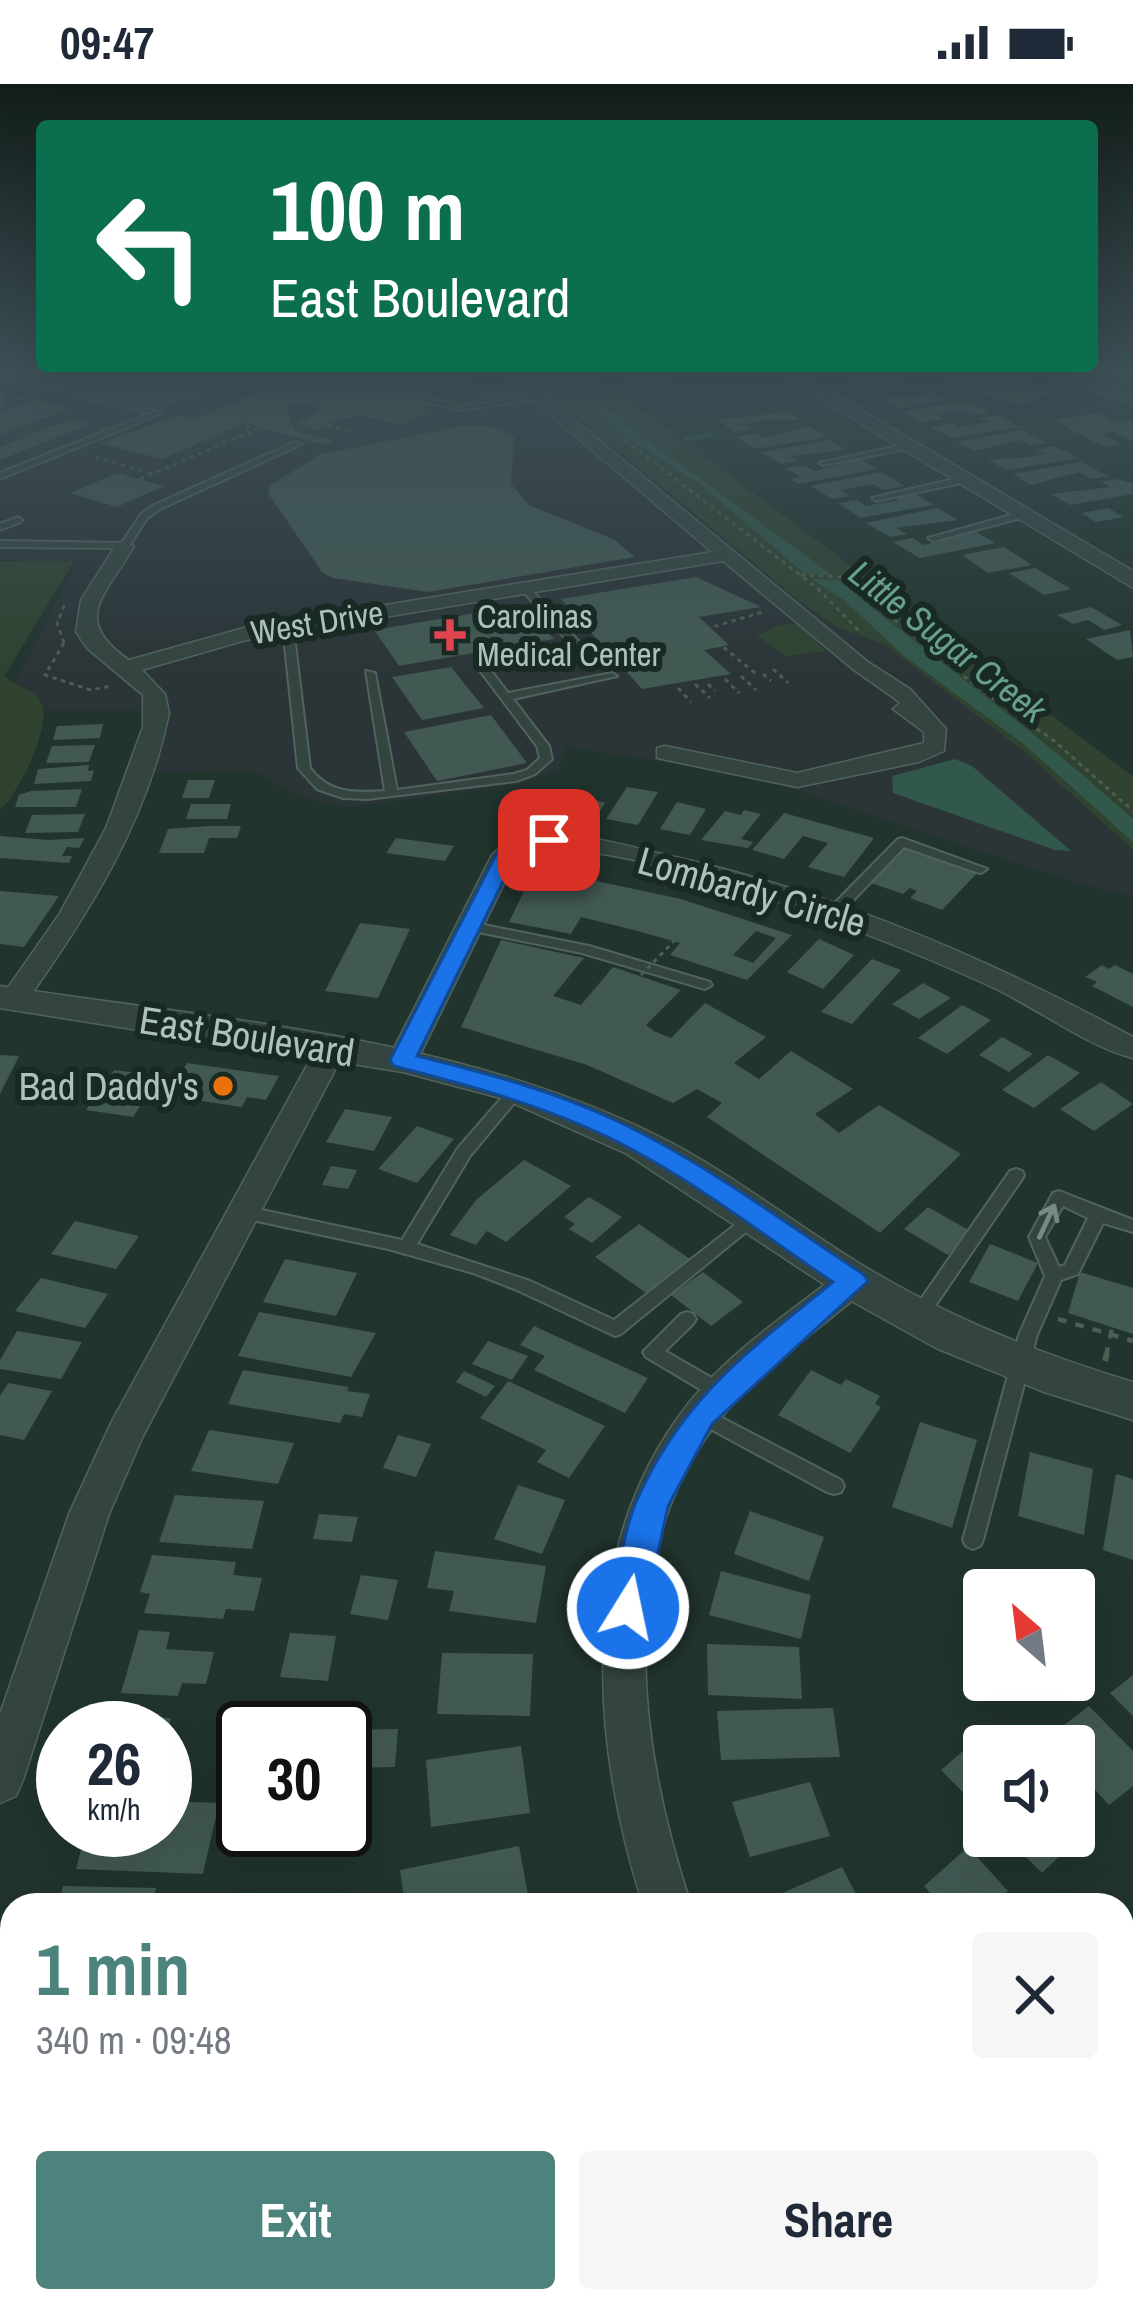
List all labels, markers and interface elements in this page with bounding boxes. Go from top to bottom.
text: 09:47 [60,12,154,73]
text: 100 m [270,153,465,266]
icon: left [72,168,228,324]
text: East Boulevard [270,261,570,334]
water label: Little Sugar Creek [839,549,1057,734]
street label: West Drive [248,590,386,654]
place label: Carolinas Medical Center [477,594,660,676]
marker: Carolinas Medical Center [434,619,466,651]
pin [498,789,600,891]
icon: arrive [516,807,582,873]
street label: Lombardy Circle [632,834,872,948]
street label: East Boulevard [136,993,358,1079]
place label: Bad Daddy's [19,1060,199,1112]
marker: Bad Daddy's [210,1073,236,1099]
one-way arrow [1037,1204,1059,1240]
position arrow [565,1545,691,1671]
north arrow [963,1569,1095,1701]
map controls [963,1569,1095,1857]
speed limit sign: 30 [216,1701,372,1857]
text: 26 [87,1723,141,1804]
button: sound [963,1725,1095,1857]
text: km/h [87,1789,141,1829]
text: 1 min [36,1920,190,2017]
button: close [972,1932,1098,2058]
text: 340 m · 09:48 [36,2014,232,2066]
button: Exit [36,2151,555,2289]
button: Share [579,2151,1098,2289]

